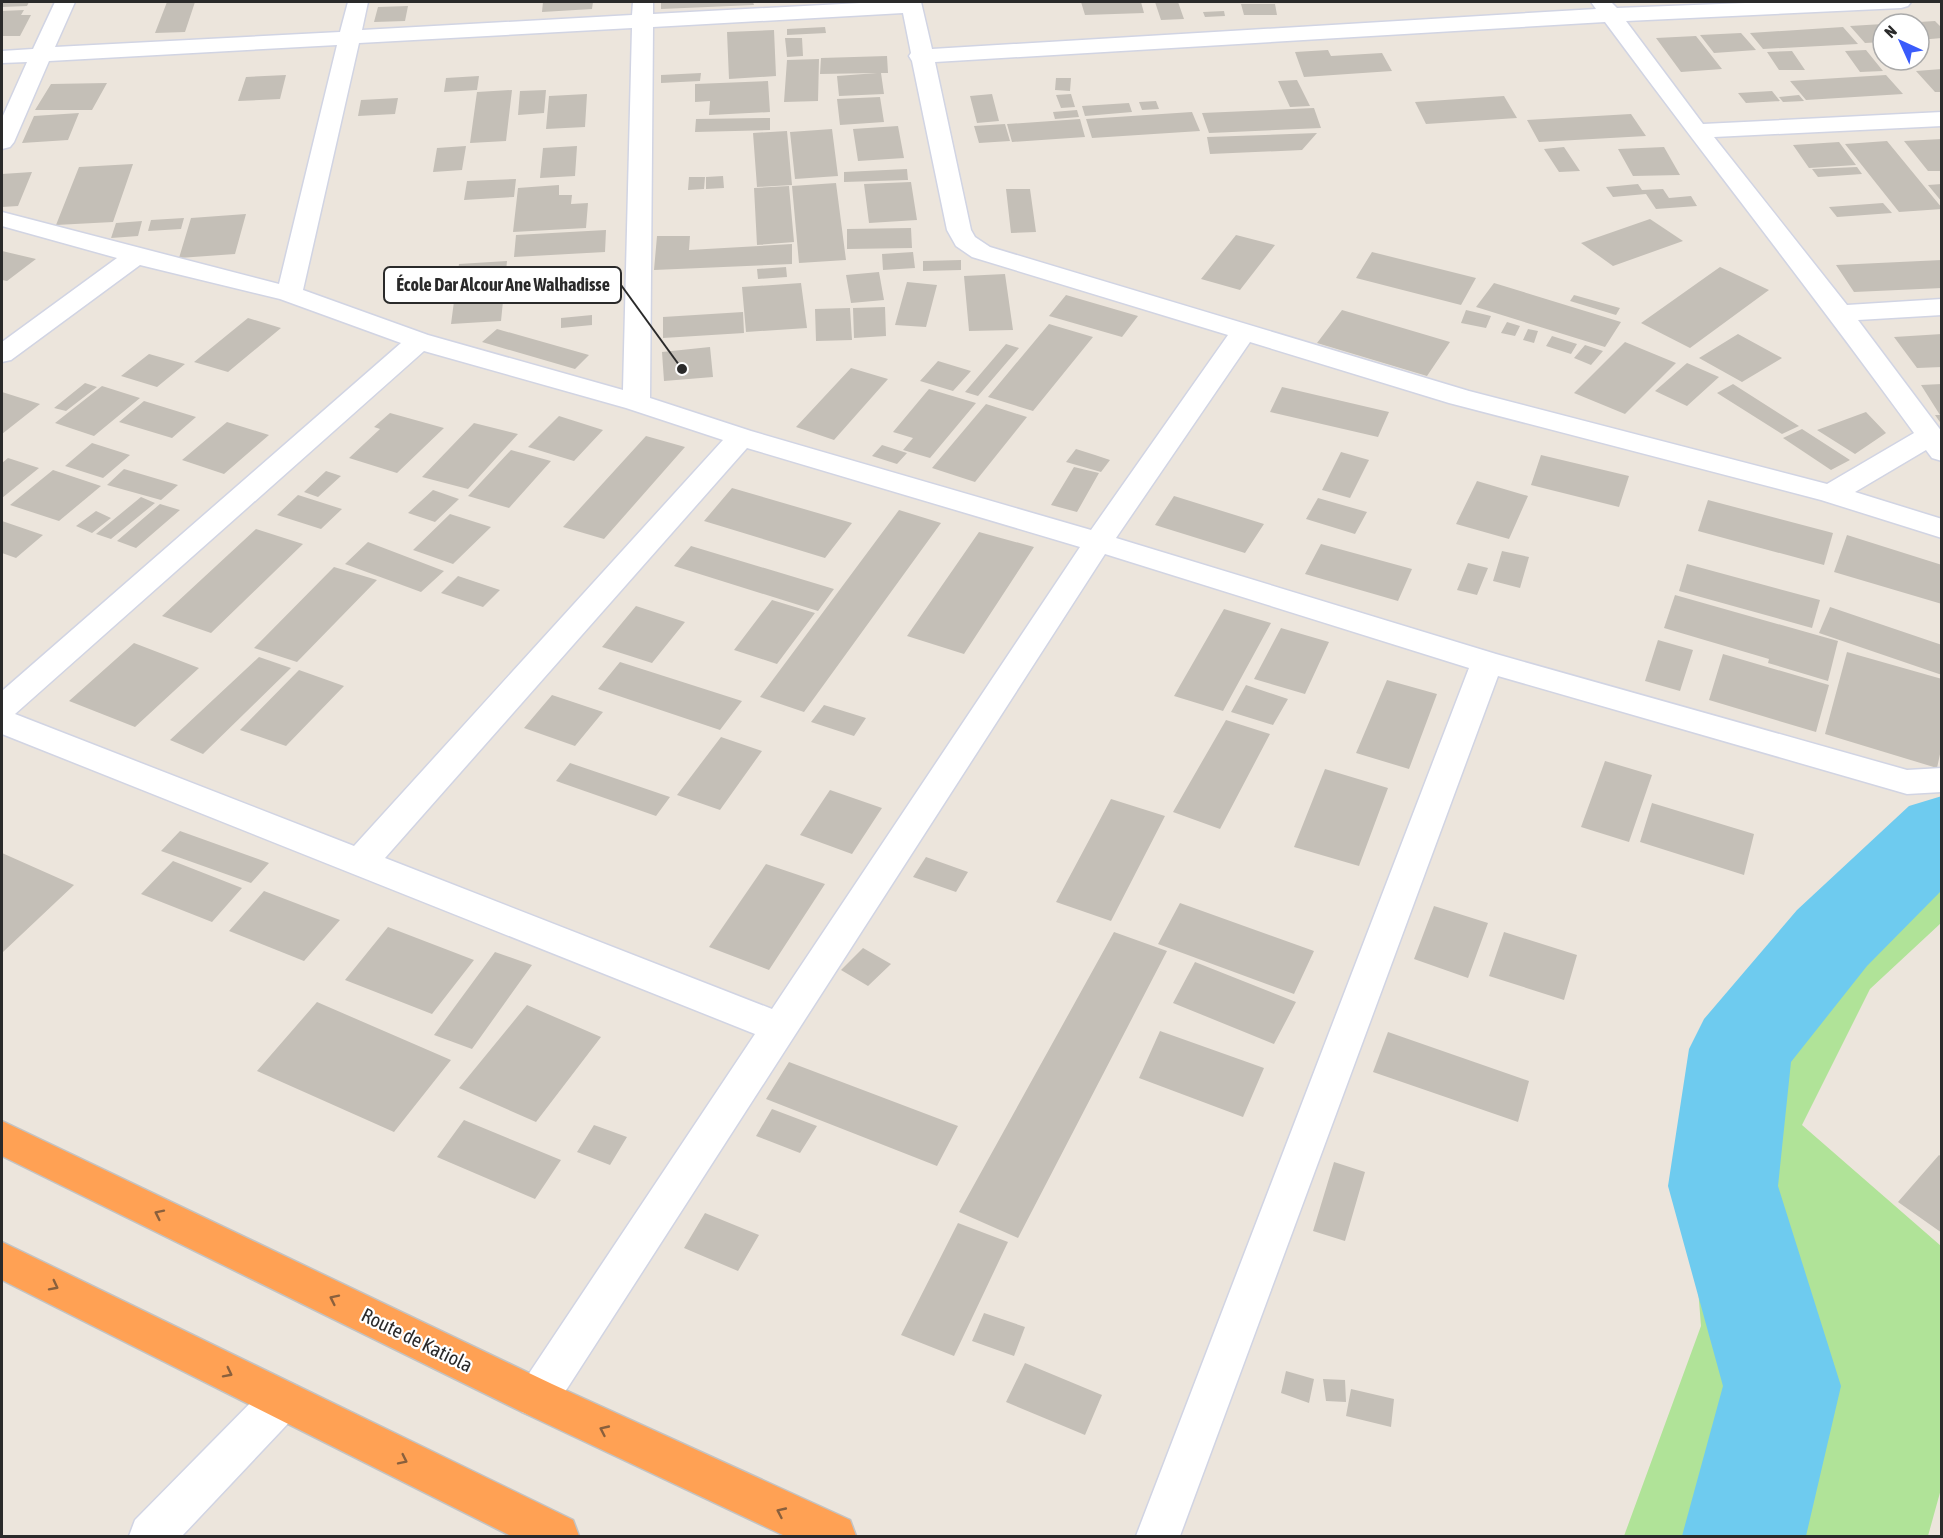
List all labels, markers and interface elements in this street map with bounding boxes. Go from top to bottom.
north arrow [1871,12,1931,72]
text: N [1881,22,1900,41]
callout: École Dar Alcour Ane Walhadisse [384,267,621,303]
text: École Dar Alcour Ane Walhadisse [396,274,610,295]
one-way arrow [154,1210,165,1222]
one-way arrow [47,1279,58,1291]
one-way arrow [329,1295,340,1307]
street label: Route de Katiola [358,1303,477,1376]
one-way arrow [222,1366,233,1378]
one-way arrow [600,1425,611,1437]
one-way arrow [397,1453,408,1465]
one-way arrow [777,1507,788,1519]

